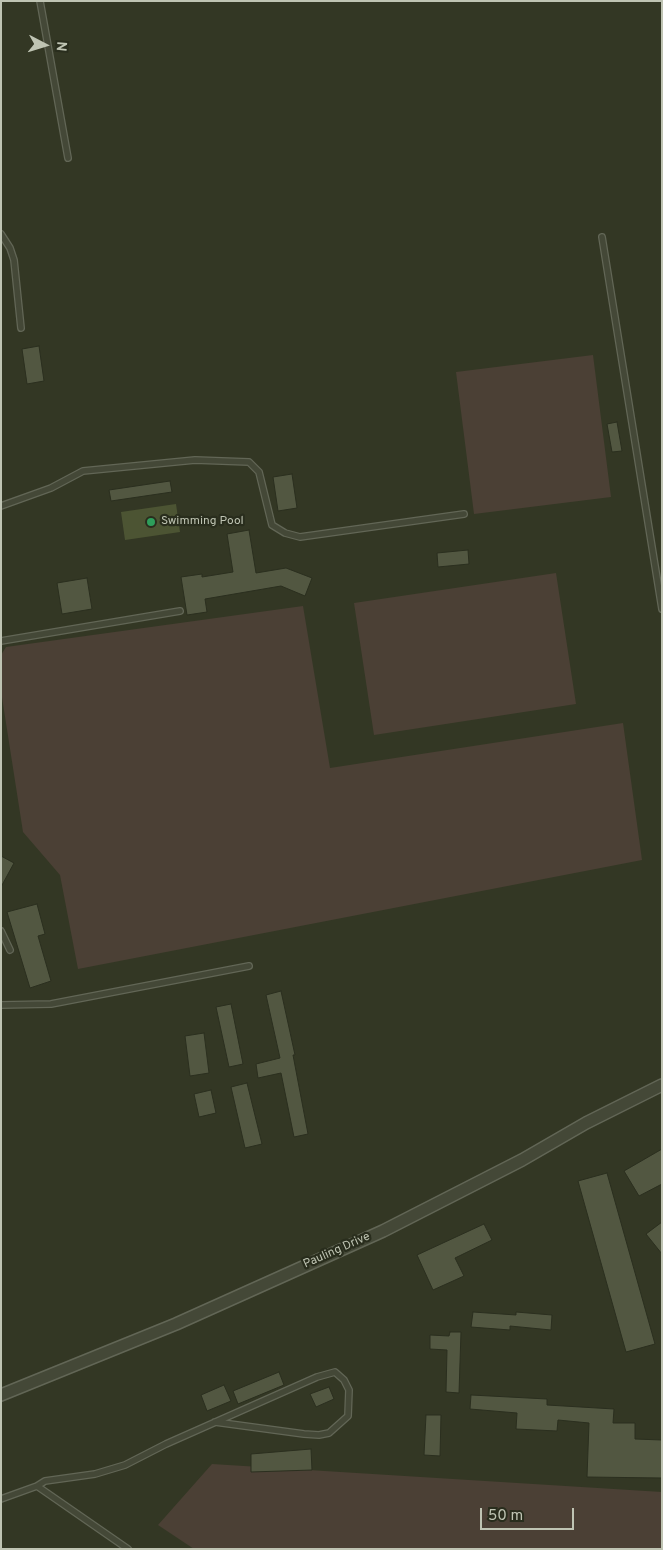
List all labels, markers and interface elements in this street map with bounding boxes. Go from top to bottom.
north arrow [20,20,70,70]
text: N [52,41,69,52]
place label: Swimming Pool [161,515,244,529]
marker: Swimming Pool [145,516,157,528]
street label: Pauling Drive [301,1230,373,1272]
scale bar [483,1498,577,1530]
text: 50 m [488,1507,523,1526]

